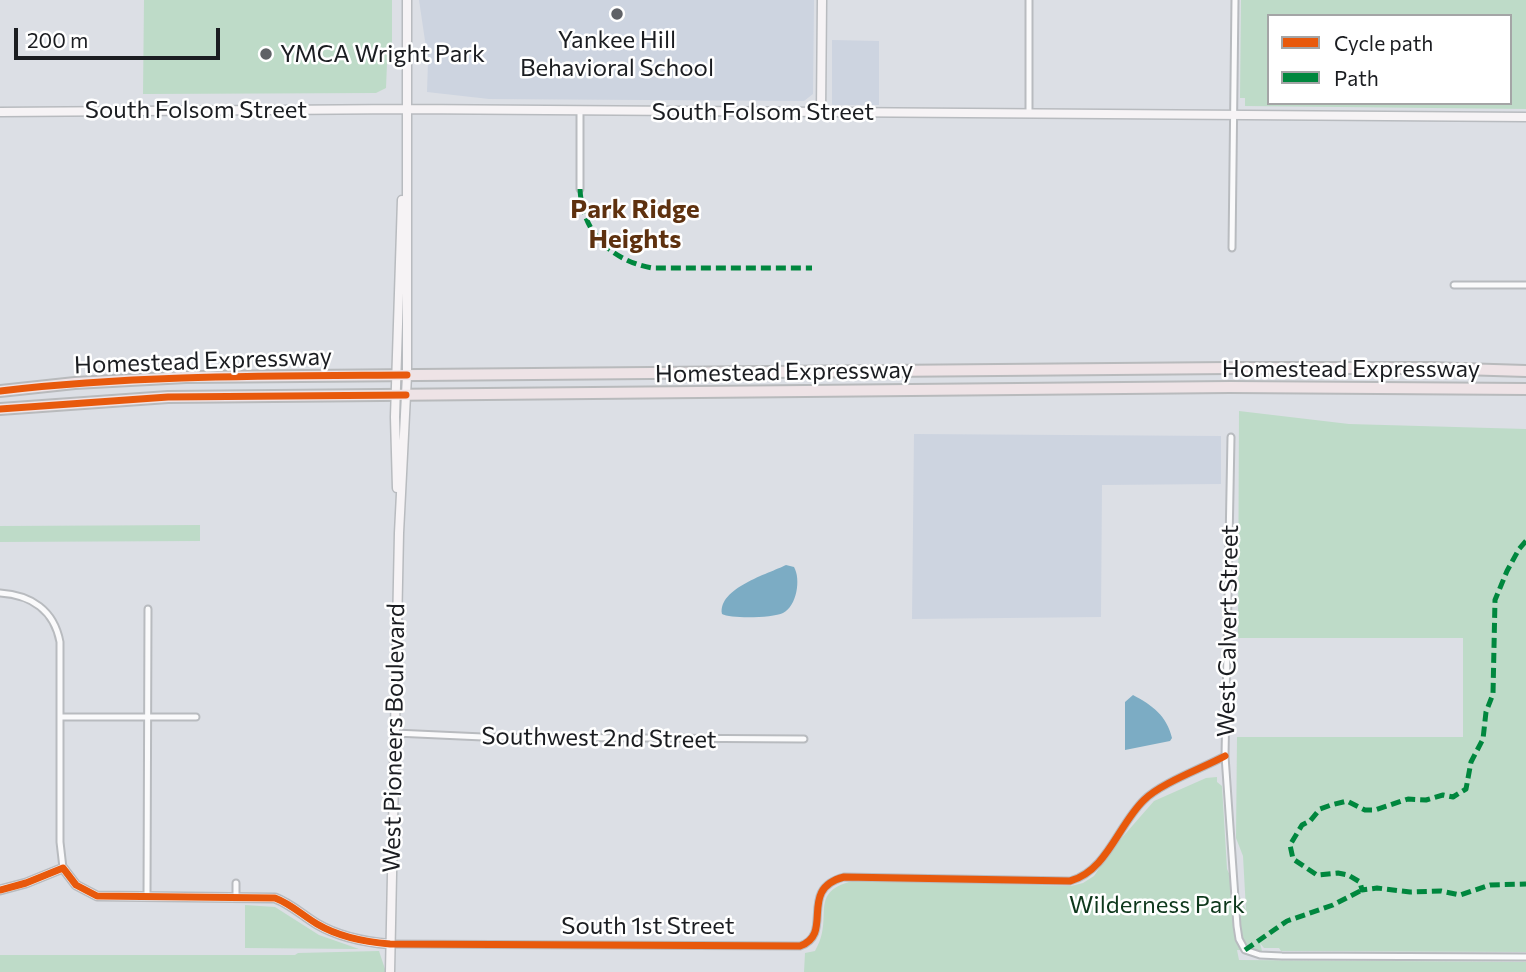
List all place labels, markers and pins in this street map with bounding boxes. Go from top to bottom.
marker: Yankee Hill Behavioral School [609,6,625,22]
place label: Yankee Hill Behavioral School [520,26,714,82]
place label: YMCA Wright Park [280,40,485,68]
marker: YMCA Wright Park [258,46,274,62]

